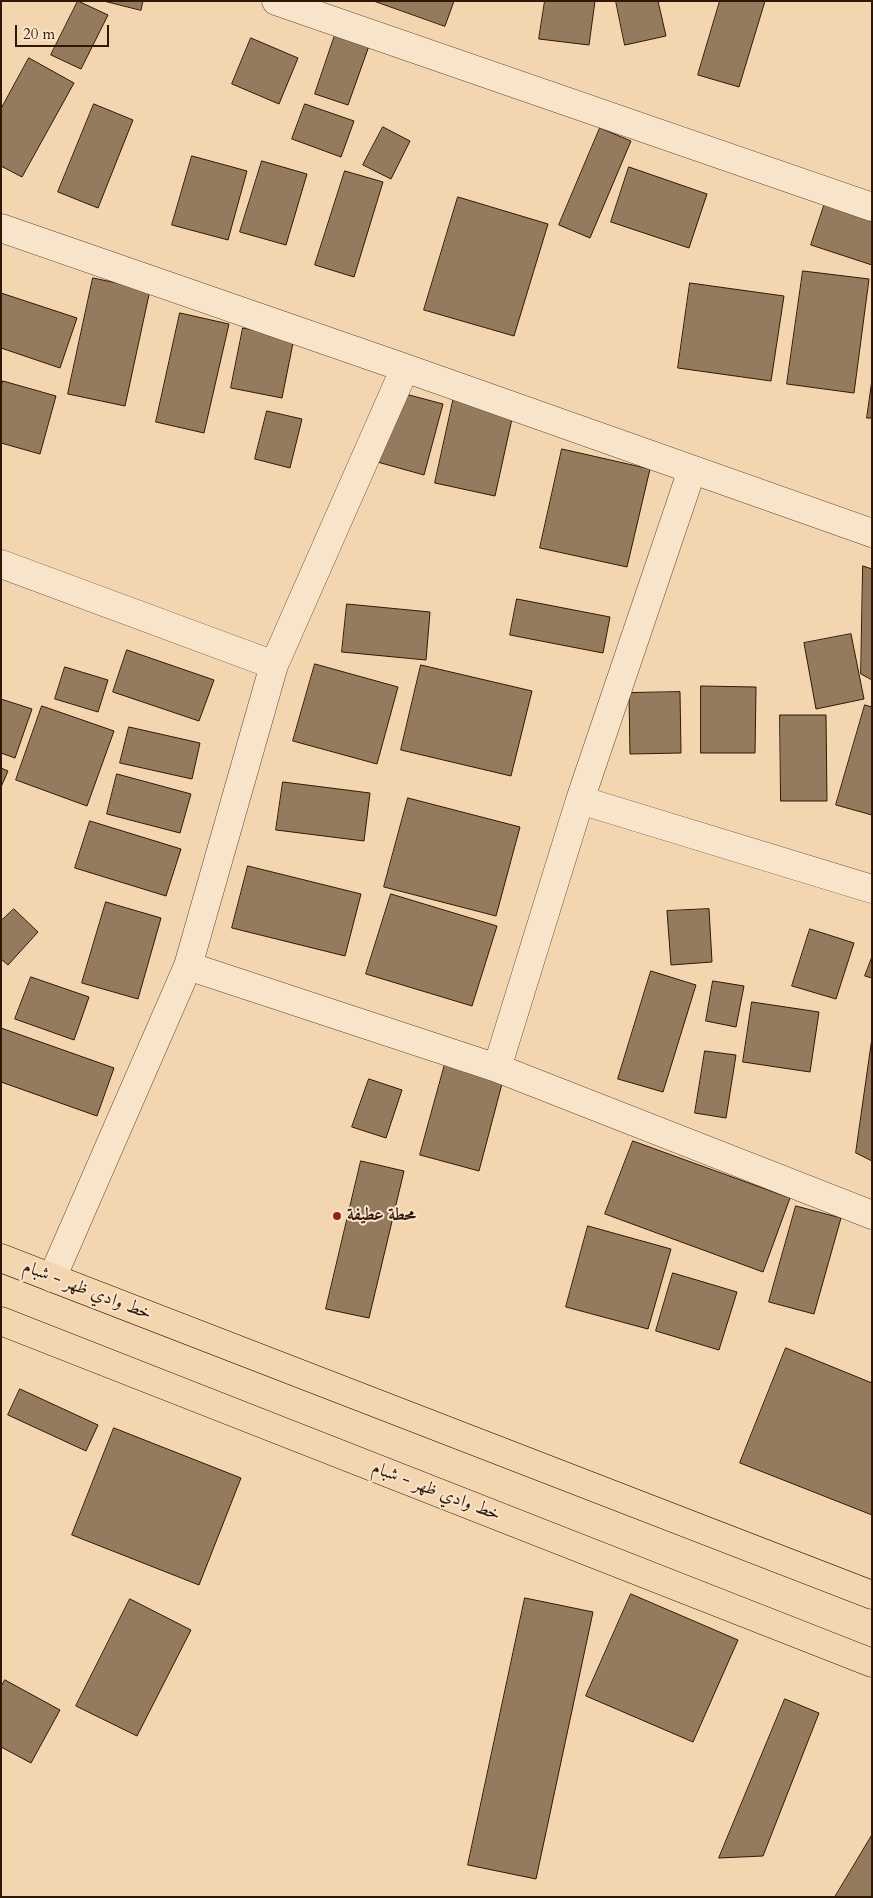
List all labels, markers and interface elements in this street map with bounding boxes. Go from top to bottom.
scale bar [18,15,111,47]
text: 20 m [23,24,55,44]
place label: محطة عطيفة [347,1205,416,1227]
marker: محطة عطيفة [331,1210,343,1222]
street label: خط وادي ظهر - شبام [20,1257,154,1325]
street label: خط وادي ظهر - شبام [369,1458,503,1526]

